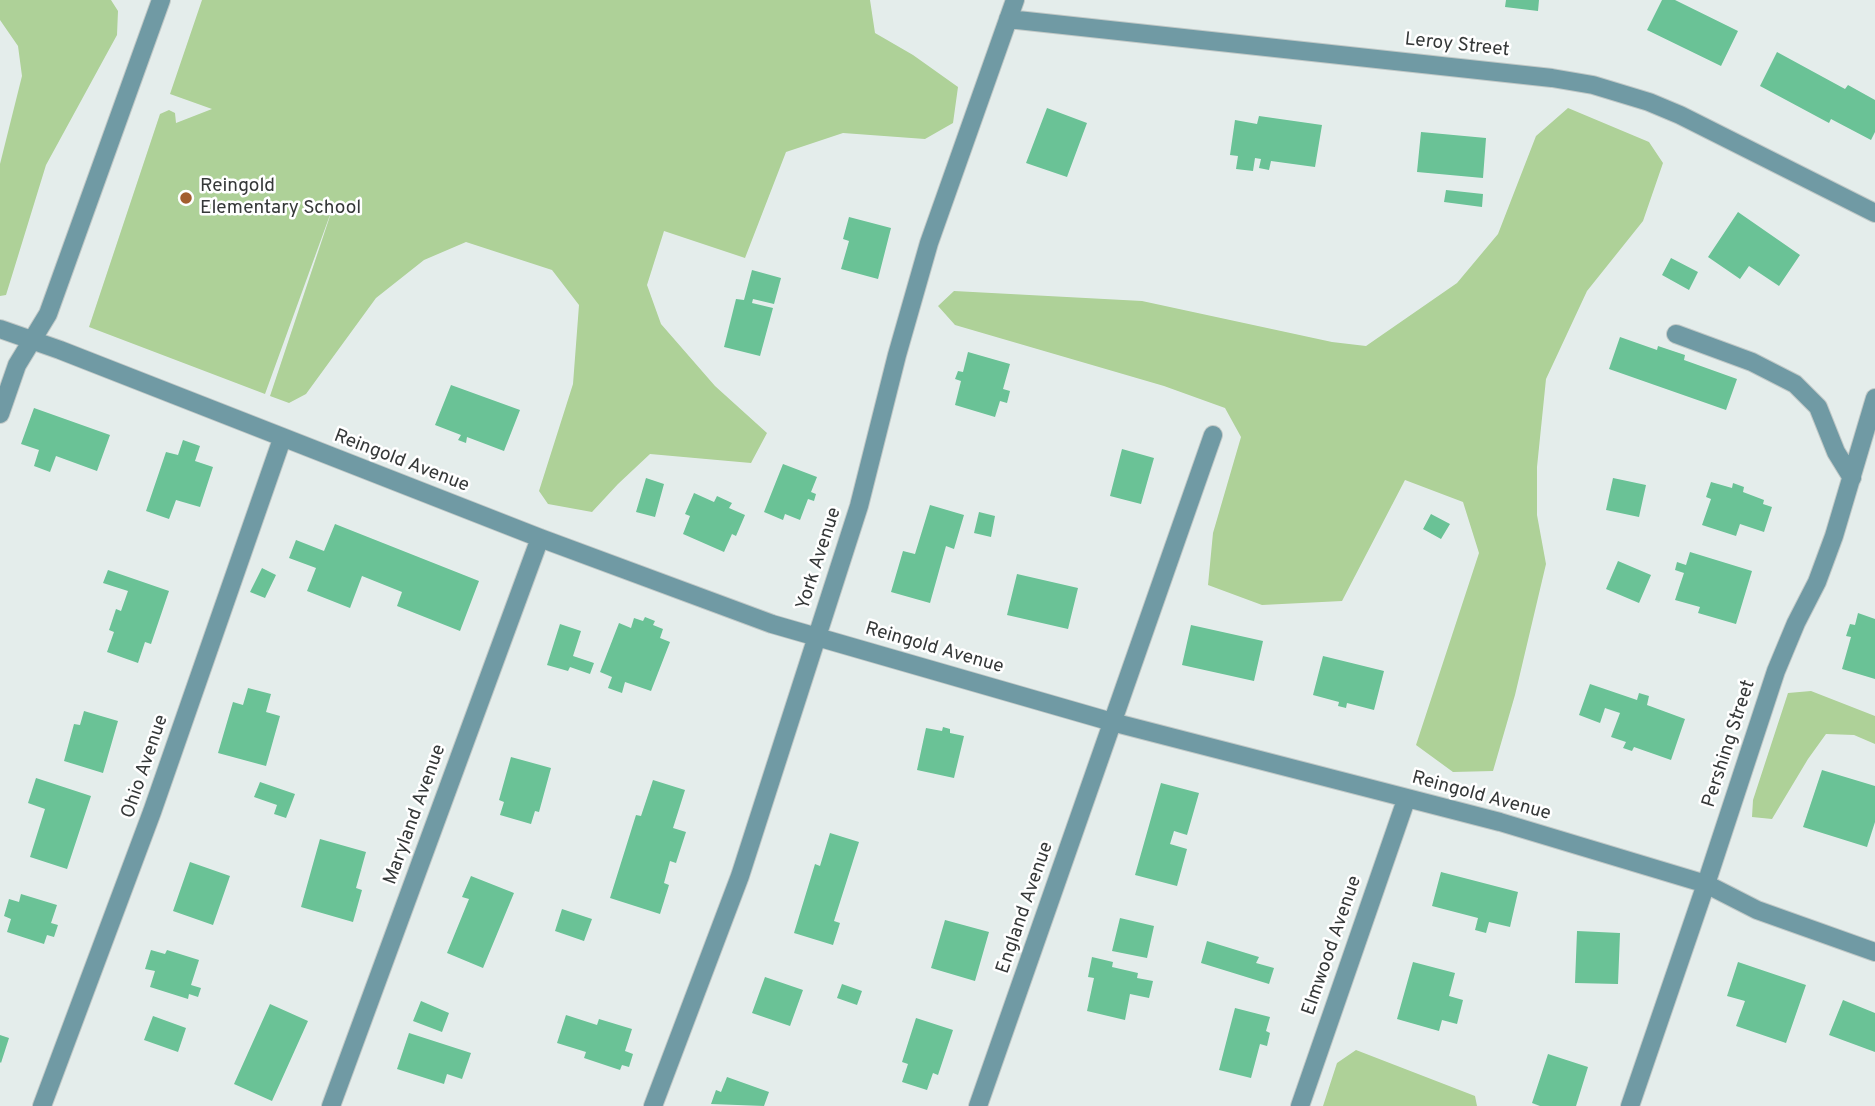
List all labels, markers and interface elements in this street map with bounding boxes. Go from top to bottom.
street label: Leroy Street [1403,29,1511,63]
place label: Reingold Elementary School [200,176,361,220]
marker: Reingold Elementary School [178,190,194,206]
street label: Reingold Avenue [330,426,472,498]
street label: York Avenue [793,505,847,613]
street label: Reingold Avenue [862,618,1006,680]
street label: Pershing Street [1699,677,1761,811]
street label: Ohio Avenue [118,712,174,822]
street label: Maryland Avenue [380,742,452,888]
street label: Reingold Avenue [1409,767,1553,827]
street label: England Avenue [993,839,1059,977]
street label: Elmwood Avenue [1298,873,1368,1019]

